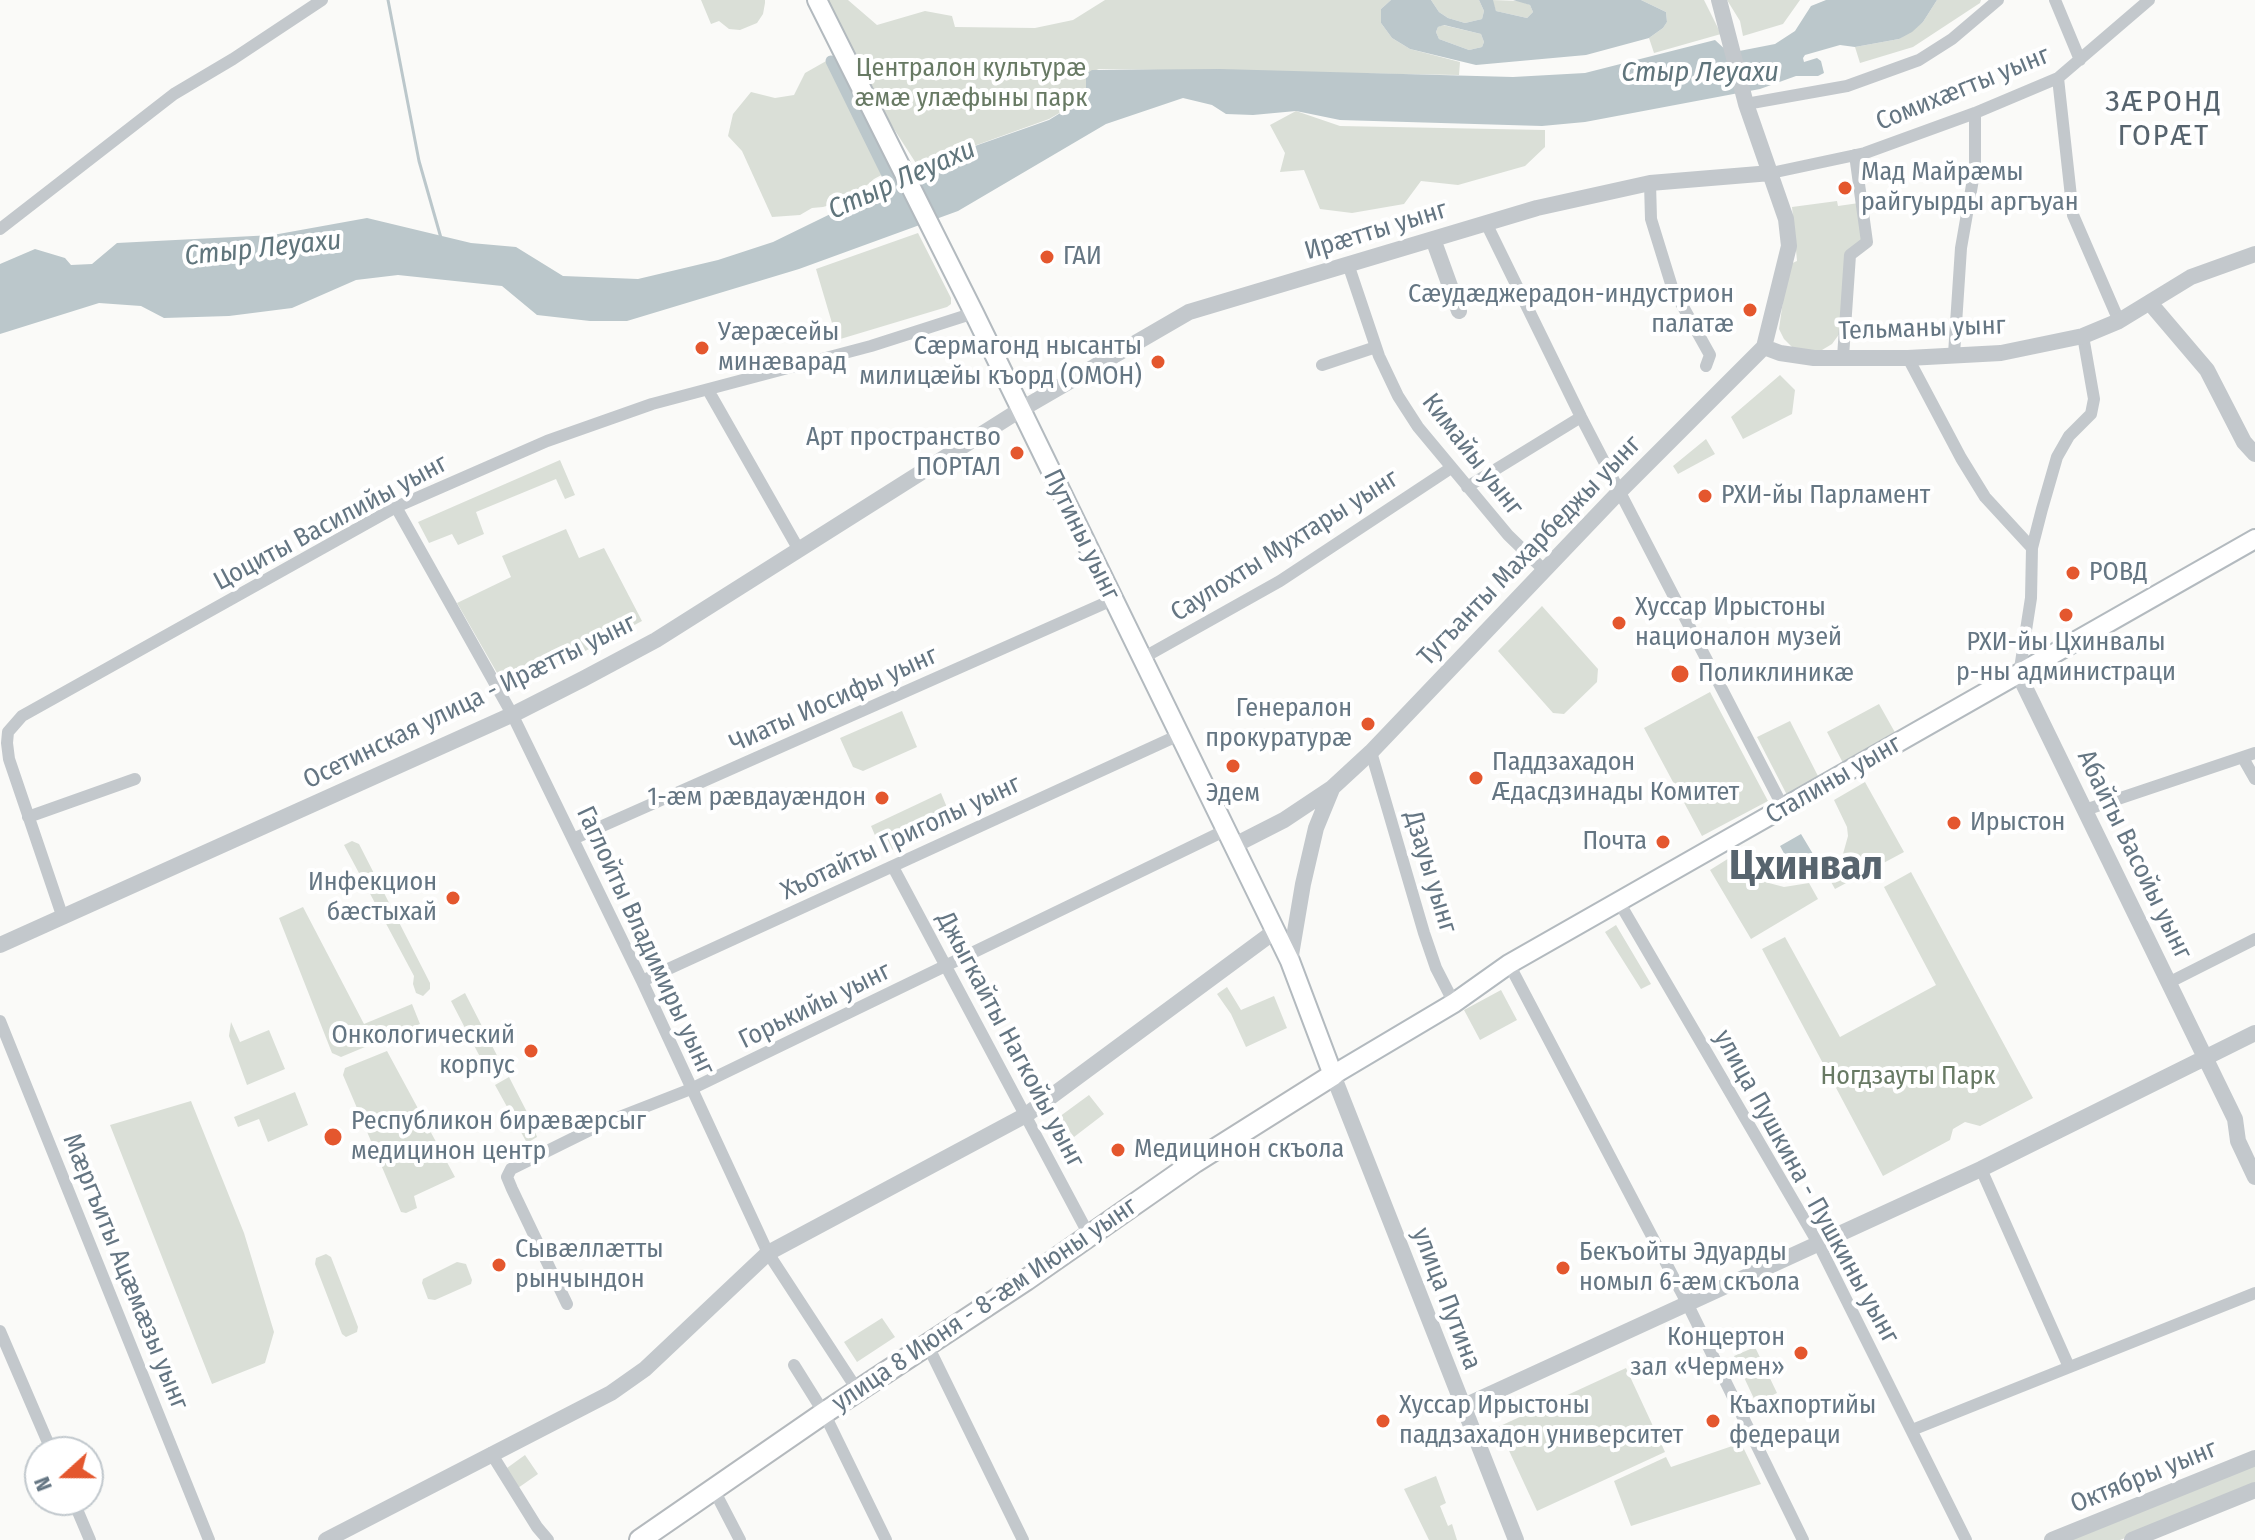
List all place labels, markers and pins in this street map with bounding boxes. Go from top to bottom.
place label: Мад Майрæмы райгуырды аргъуан [1861,157,2079,218]
marker: Мад Майрæмы райгуырды аргъуан [1836,179,1854,197]
place label: ГАИ [1063,241,1102,273]
marker: ГАИ [1038,248,1056,266]
place label: Сæудæджерадон-индустрион палатæ [1408,279,1734,340]
marker: Сæудæджерадон-индустрион палатæ [1741,301,1759,319]
place label: Уæрæсейы минæварад [718,317,847,378]
place label: Сæрмагонд нысанты милицæйы къорд (ОМОН) [859,331,1142,392]
marker: Уæрæсейы минæварад [693,339,711,357]
marker: Сæрмагонд нысанты милицæйы къорд (ОМОН) [1149,353,1167,371]
place label: Арт пространство ПОРТАЛ [806,422,1001,484]
marker: Арт пространство ПОРТАЛ [1008,444,1026,462]
place label: РХИ-йы Парламент [1721,480,1930,512]
marker: РХИ-йы Парламент [1696,487,1714,505]
place label: РОВД [2089,557,2148,589]
marker: РОВД [2064,564,2082,582]
place label: Хуссар Ирыстоны националон музей [1635,592,1842,654]
marker: РХИ-йы Цхинвалы р-ны администраци [2057,606,2075,624]
marker: Хуссар Ирыстоны националон музей [1610,614,1628,632]
place label: РХИ-йы Цхинвалы р-ны администраци [1956,627,2176,688]
place label: Поликлиникæ [1698,658,1854,690]
marker: Поликлиникæ [1669,663,1691,685]
place label: Генералон прокуратурæ [1205,693,1352,754]
marker: Генералон прокуратурæ [1359,715,1377,733]
place label: Паддзахадон Æдасдзинады Комитет [1492,747,1739,808]
marker: Эдем [1224,757,1242,775]
marker: Паддзахадон Æдасдзинады Комитет [1467,769,1485,787]
place label: Эдем [1206,778,1260,810]
place label: 1-æм рӕвдауӕндон [647,782,866,814]
marker: 1-æм рӕвдауӕндон [873,789,891,807]
place label: Ирыстон [1970,807,2065,839]
marker: Ирыстон [1945,814,1963,832]
place label: Почта [1582,826,1647,858]
marker: Почта [1654,833,1672,851]
place label: Инфекцион бæстыхай [308,867,437,928]
marker: Инфекцион бæстыхай [444,889,462,907]
place label: Онкологический корпус [331,1020,515,1082]
marker: Онкологический корпус [522,1042,540,1060]
place label: Республикон бирæвæрсыг медицинон центр [351,1106,646,1168]
marker: Республикон бирæвæрсыг медицинон центр [322,1126,344,1148]
place label: Медицинон скъола [1134,1134,1344,1166]
marker: Медицинон скъола [1109,1141,1127,1159]
place label: Сывæллæтты рынчындон [515,1234,664,1296]
place label: Бекъойты Эдуарды номыл 6-æм скъола [1579,1237,1800,1298]
marker: Сывæллæтты рынчындон [490,1256,508,1274]
marker: Бекъойты Эдуарды номыл 6-æм скъола [1554,1259,1572,1277]
place label: Концертон зал «Чермен» [1630,1322,1785,1384]
marker: Концертон зал «Чермен» [1792,1344,1810,1362]
place label: Хуссар Ирыстоны паддзахадон университет [1399,1390,1683,1452]
place label: Къахпортийы федераци [1729,1390,1876,1452]
marker: Хуссар Ирыстоны паддзахадон университет [1374,1412,1392,1430]
marker: Къахпортийы федераци [1704,1412,1722,1430]

